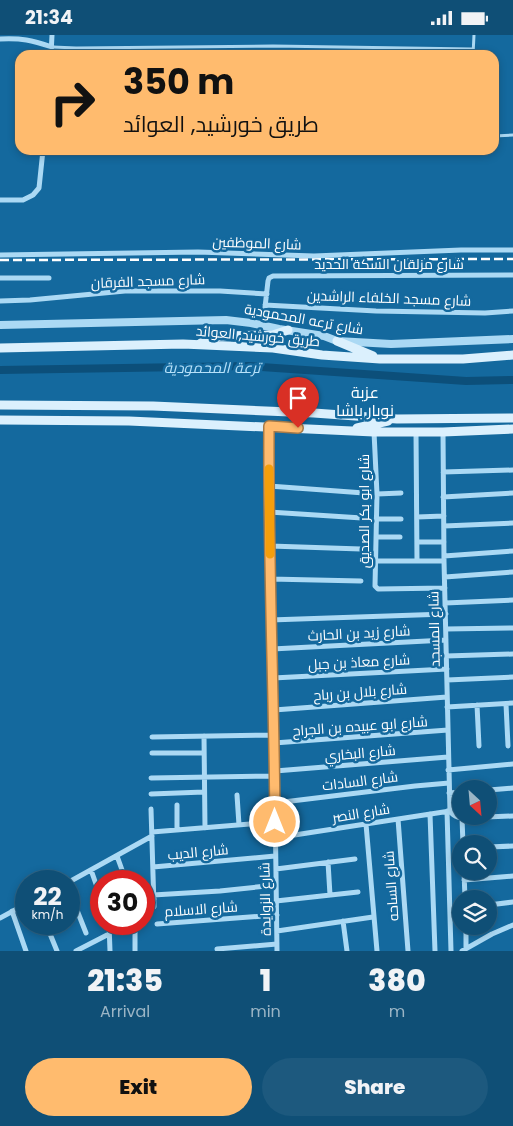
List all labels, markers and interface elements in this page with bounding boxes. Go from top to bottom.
text: 21:34 [25,4,73,31]
text: 350 m [123,57,234,106]
icon: right [40,70,105,135]
text: طريق خورشيد, العوائد [123,109,319,140]
street label: شارع الموظفين [212,231,302,255]
street label: شارع مزلقان السكة الحديد [314,254,464,274]
street label: شارع مسجد الفرقان [91,269,205,293]
street label: شارع مسجد الخلفاء الراشدين [306,285,472,311]
street label: شارع ترعه المحمودية [243,299,365,339]
street label: طريق خورشيد, العوائد [195,321,321,351]
water label: ترعة المحمودية [164,357,263,378]
pin [277,377,319,428]
district label: عزبة نوبار باشا [336,381,394,422]
icon: arrive [284,384,312,412]
street label: شارع ابو بكر الصديق [354,454,374,568]
street label: شارع المسجد [423,591,445,667]
street label: شارع زيد بن الحارث [307,620,411,646]
street label: شارع معاذ بن جبل [307,649,411,675]
street label: شارع بلال بن رباح [312,679,408,705]
street label: شارع ابو عبيده بن الجراح [292,711,428,741]
street label: شارع البخاري [324,740,397,768]
street label: شارع السادات [321,766,399,796]
north arrow [452,780,498,825]
map controls [452,780,497,935]
position arrow [248,795,300,847]
street label: شارع النصر [330,799,391,828]
button: search [452,835,497,880]
street label: شارع الديب [167,839,229,865]
street label: شارع الساحه [379,850,403,922]
street label: شارع الزوايدة [254,862,276,936]
speed limit sign: 30 [90,870,155,935]
text: 22 [33,879,62,914]
button: layers [452,890,497,935]
street label: شارع الاسلام [164,896,238,922]
text: km/h [32,906,63,923]
text: 21:35 [87,959,163,1002]
text: 1 [260,959,271,1002]
text: 380 [368,959,426,1002]
text: Arrival [100,1000,150,1023]
text: min [250,1000,281,1023]
text: m [389,1000,405,1023]
button: Exit [25,1058,252,1116]
button: Share [262,1058,488,1116]

